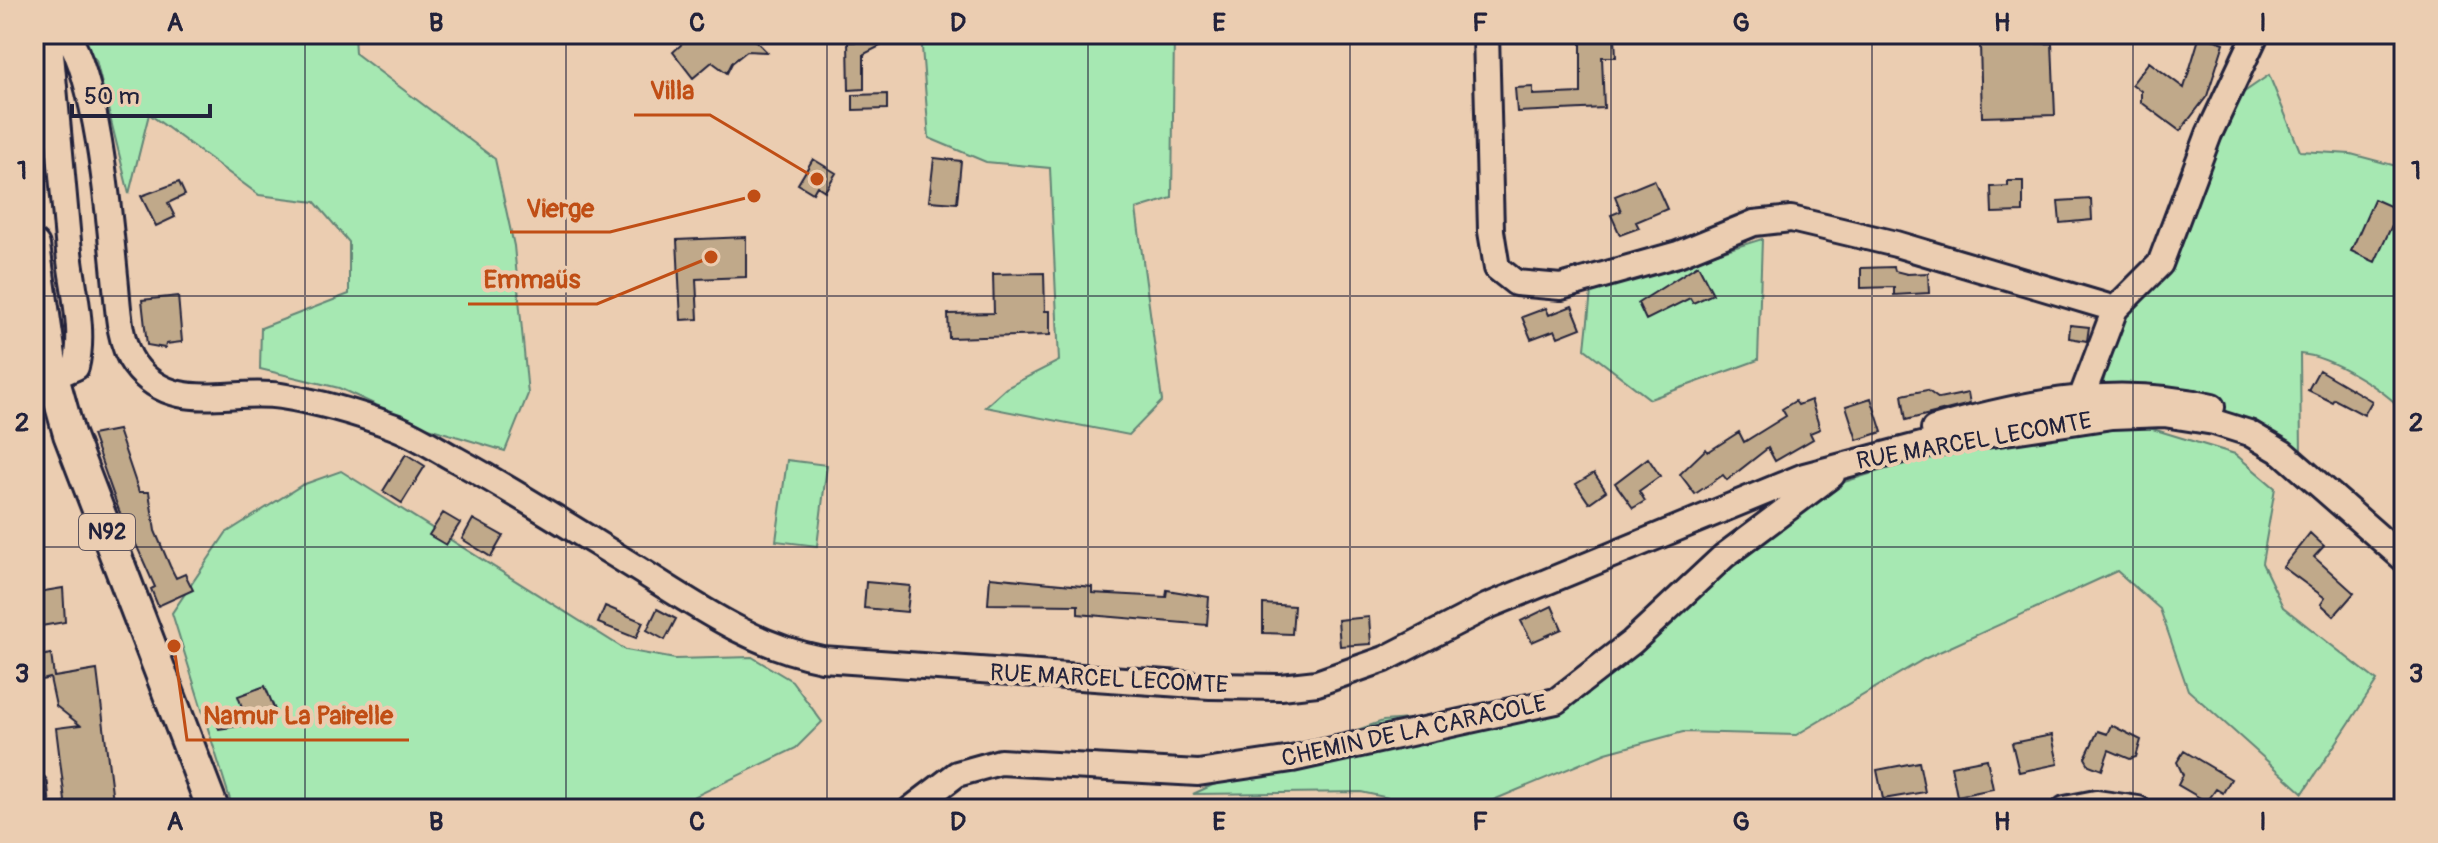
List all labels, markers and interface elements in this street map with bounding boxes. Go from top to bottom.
text: A [167,7,184,39]
text: B [429,7,443,39]
text: C [689,7,705,39]
text: D [950,7,966,39]
text: E [1212,7,1226,39]
text: F [1472,7,1488,39]
text: G [1732,7,1750,39]
text: H [1994,7,2010,39]
text: I [2259,7,2267,39]
callout: Villa [634,65,710,115]
scale bar [72,68,210,118]
text: Villa [650,75,694,107]
text: 50 m [84,82,140,111]
text: 1 [17,155,27,187]
text: 1 [2411,155,2421,187]
callout: Vierge [510,182,610,232]
text: Vierge [526,193,595,225]
callout: Emmaüs [468,254,597,304]
text: Emmaüs [484,264,581,296]
street label: RUE MARCEL LECOMTE [1854,406,2094,476]
text: 2 [15,407,29,439]
text: 2 [2409,407,2423,439]
road number: N92 [79,514,135,550]
text: 3 [15,658,29,690]
street label: RUE MARCEL LECOMTE [989,658,1229,700]
text: 3 [2409,658,2423,690]
street label: CHEMIN DE LA CARACOLE [1279,689,1549,773]
callout: Namur La Pairelle [187,690,409,740]
text: Namur La Pairelle [203,700,394,732]
text: A [167,806,184,838]
text: B [429,806,443,838]
text: C [689,806,705,838]
text: D [950,806,966,838]
text: E [1212,806,1226,838]
text: F [1472,806,1488,838]
text: G [1732,806,1750,838]
text: H [1994,806,2010,838]
text: I [2259,806,2267,838]

